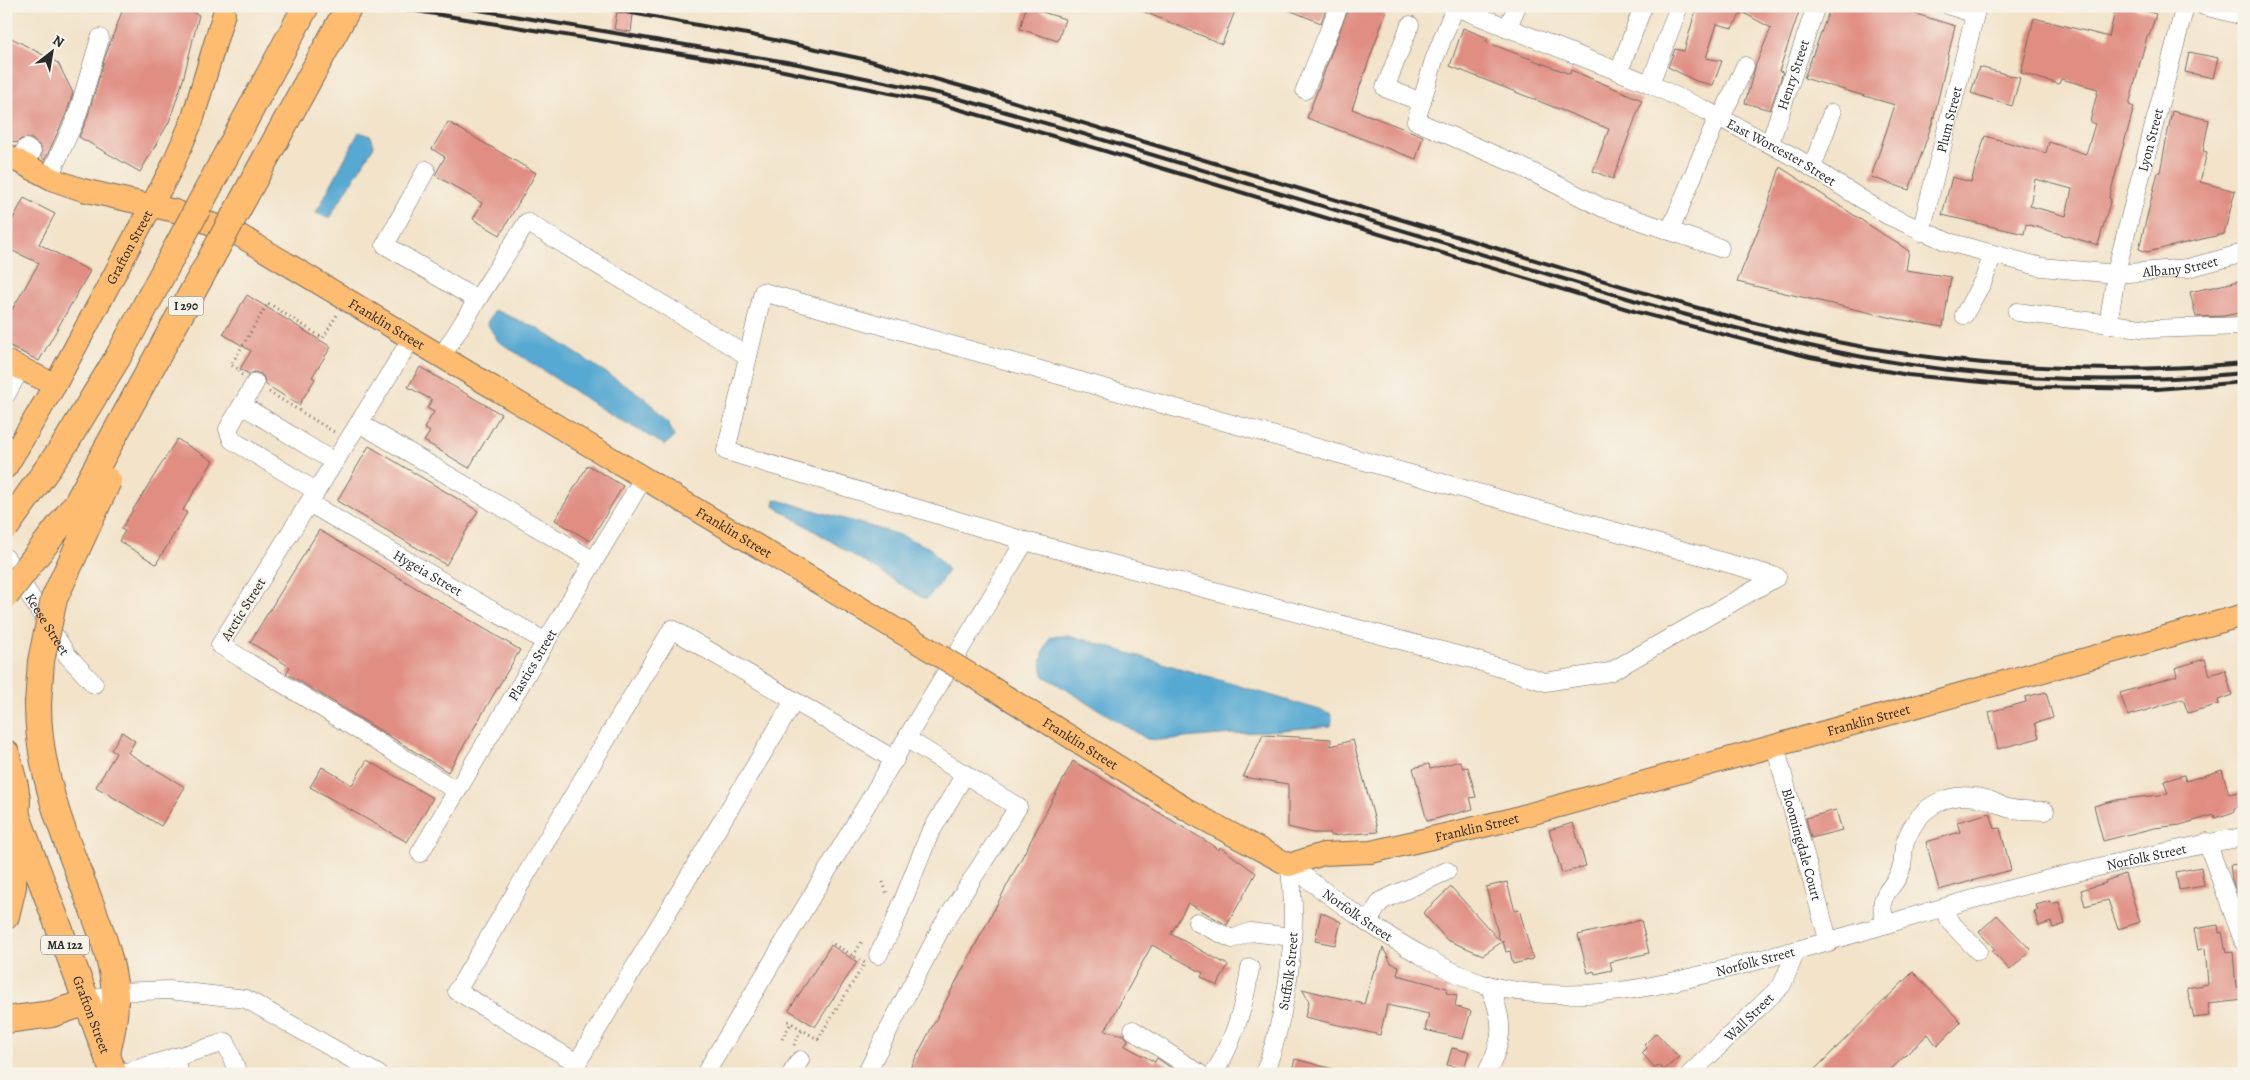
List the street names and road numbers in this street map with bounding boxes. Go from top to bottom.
street label: Henry Street [1773,37,1814,113]
street label: Plum Street [1932,84,1967,155]
street label: Lyon Street [2133,106,2168,174]
street label: East Worcester Street [1723,114,1840,191]
street label: Grafton Street [102,207,157,288]
street label: Albany Street [2141,251,2220,282]
street label: Franklin Street [345,294,428,355]
road number: I 290 [168,296,204,316]
street label: Franklin Street [692,502,776,563]
street label: Hygeia Street [390,546,466,601]
street label: Arctic Street [216,574,270,645]
street label: Keese Street [20,590,74,659]
street label: Plastics Street [504,625,562,705]
street label: Franklin Street [1825,699,1913,741]
street label: Franklin Street [1039,713,1122,775]
street label: Bloomingdale Court [1777,786,1826,903]
street label: Franklin Street [1433,808,1522,847]
street label: Norfolk Street [2105,839,2189,875]
street label: Norfolk Street [1319,884,1397,946]
street label: Suffolk Street [1274,931,1303,1012]
road number: MA 122 [41,936,89,954]
street label: Norfolk Street [1714,942,1797,981]
street label: Grafton Street [68,973,115,1057]
street label: Wall Street [1719,989,1779,1047]

